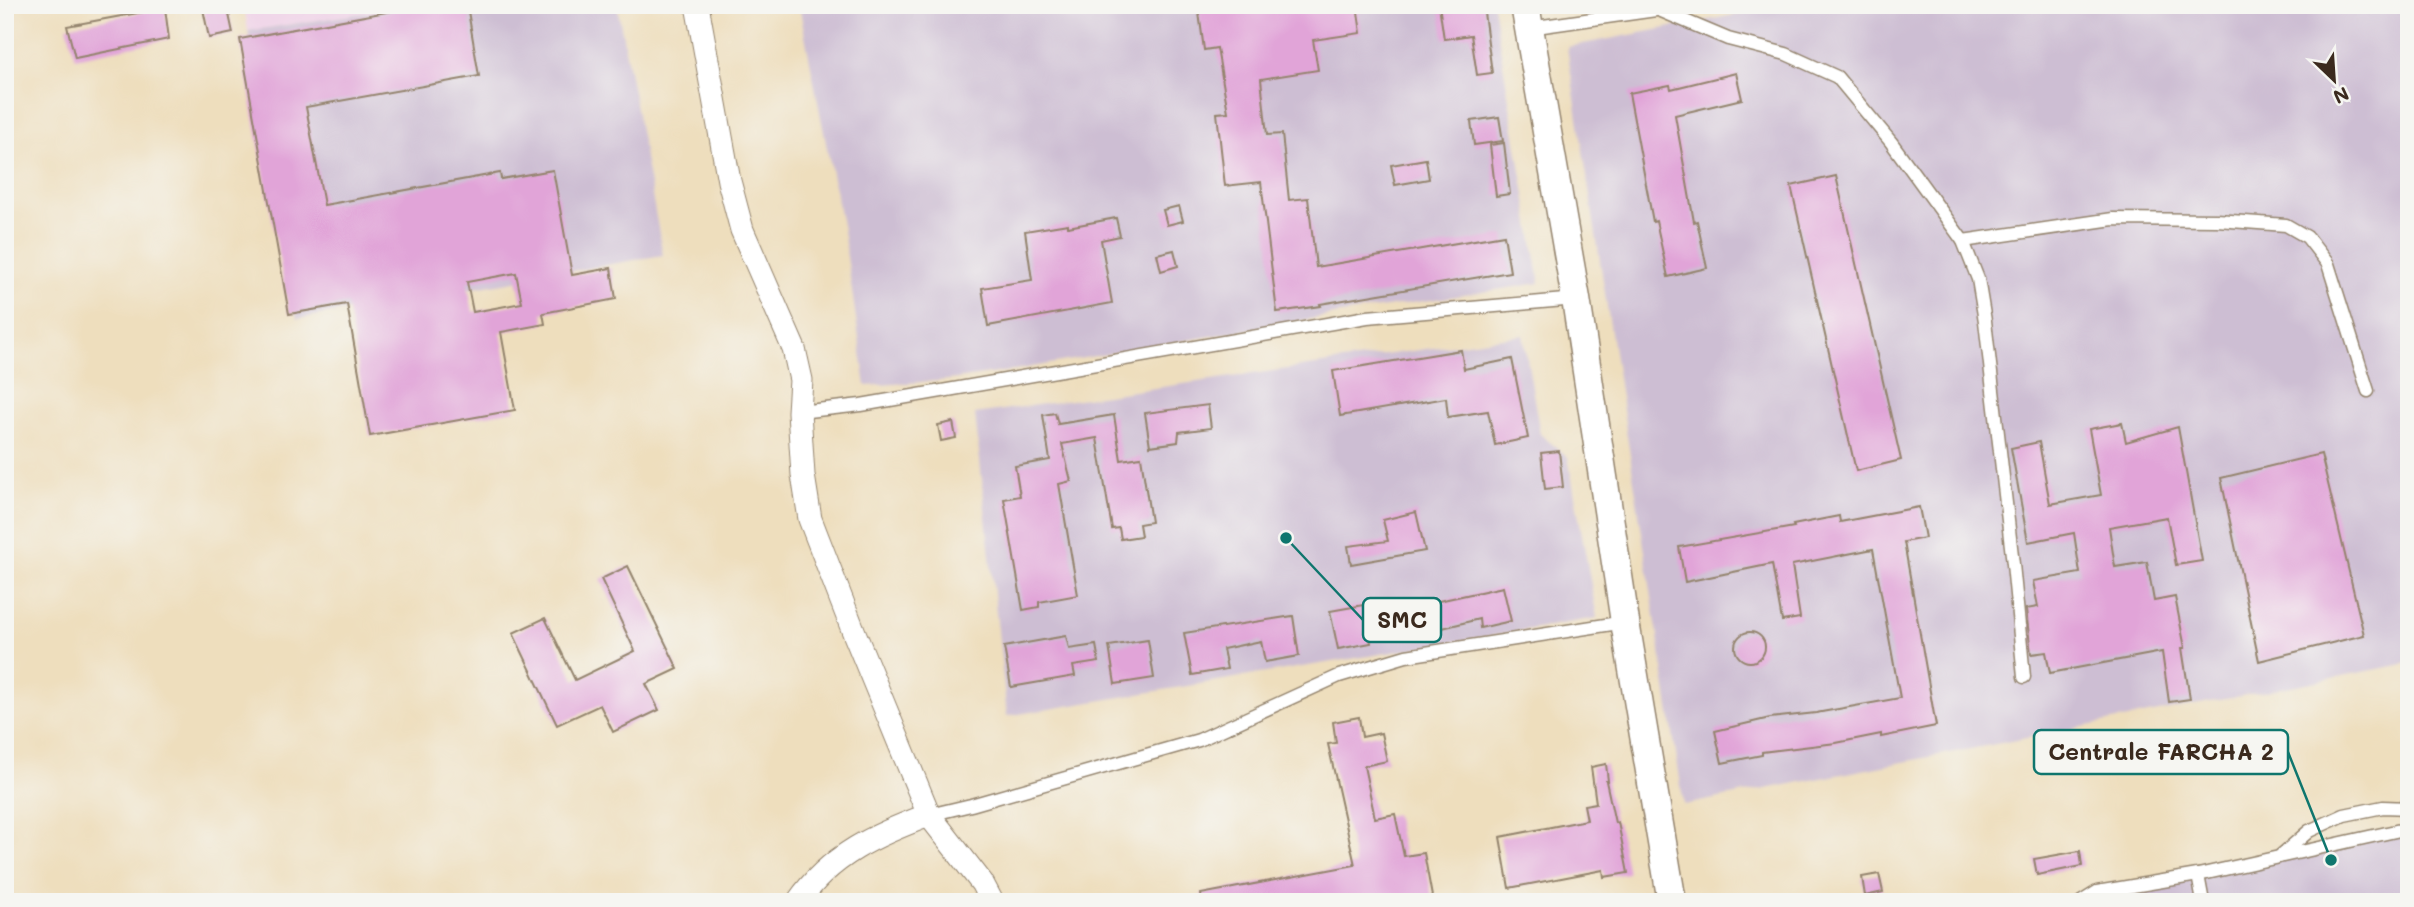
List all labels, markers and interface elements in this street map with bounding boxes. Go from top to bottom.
north arrow [2298,46,2368,116]
text: N [2330,81,2353,110]
callout: SMC [1363,598,1441,642]
text: SMC [1377,604,1427,634]
callout: Centrale FARCHA 2 [2034,730,2288,774]
text: Centrale FARCHA 2 [2048,736,2274,766]

